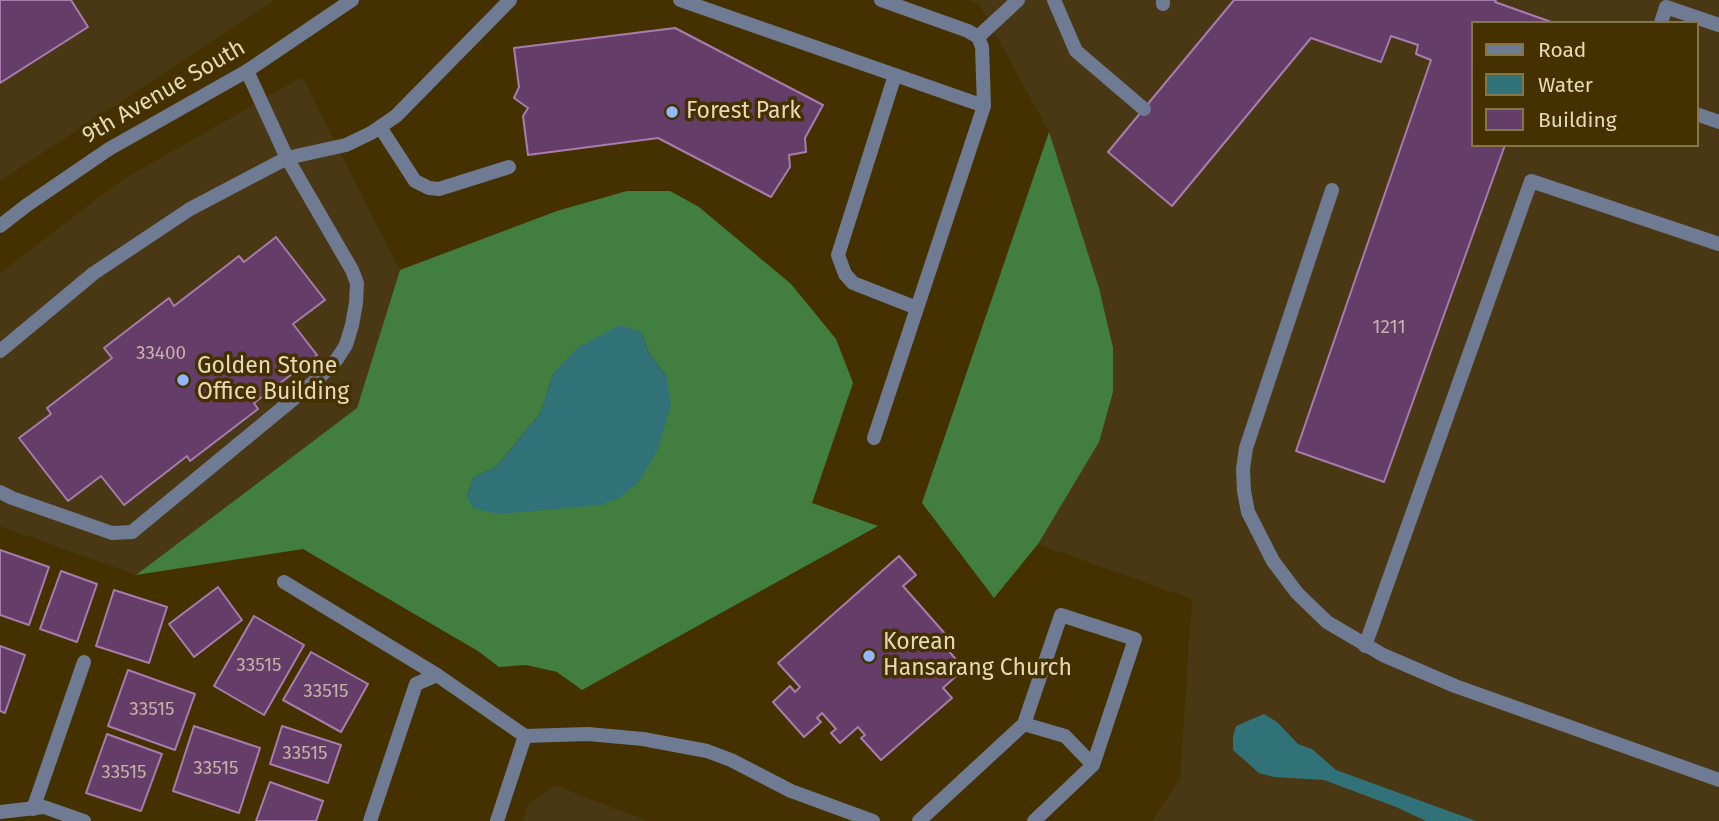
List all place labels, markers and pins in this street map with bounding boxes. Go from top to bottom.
place label: Forest Park [686,98,801,126]
marker: Forest Park [664,104,680,120]
place label: Golden Stone Office Building [197,353,349,407]
marker: Golden Stone Office Building [175,372,191,388]
place label: Korean Hansarang Church [883,629,1072,683]
marker: Korean Hansarang Church [861,648,877,664]

